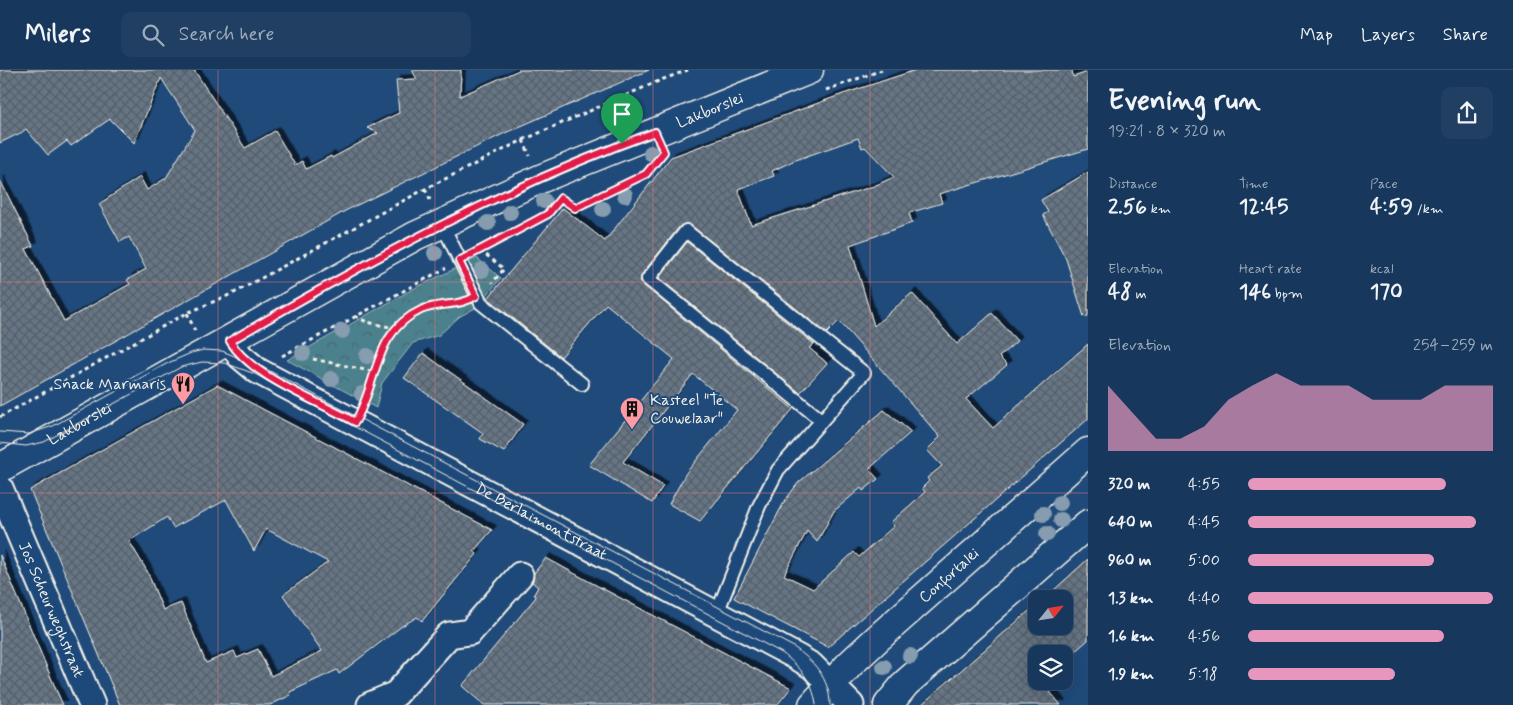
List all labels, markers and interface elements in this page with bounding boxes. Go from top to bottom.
search box [121,12,471,57]
text: Milers [25,19,91,50]
icon: search [139,21,167,49]
text: Search here [179,22,274,47]
text: Map [1300,23,1333,47]
text: Layers [1361,23,1415,47]
text: Share [1443,23,1488,47]
text: Evening run [1108,83,1261,120]
street label: Lakborslei [673,87,746,133]
button: share [1441,87,1493,139]
pin [601,93,643,144]
icon: arrive [608,100,636,128]
text: 19:21 · 8 × 320 m [1108,121,1226,142]
text: Distance [1108,175,1157,193]
text: Time [1239,175,1268,193]
text: Pace [1370,175,1398,193]
text: 2.56 [1108,193,1147,221]
text: 12:45 [1239,193,1289,221]
text: 4:59 [1370,193,1413,221]
text: km [1147,200,1171,218]
text: /km [1413,200,1443,218]
text: Elevation [1108,260,1163,278]
text: Heart rate [1239,260,1302,278]
text: kcal [1370,260,1394,278]
text: 48 [1108,278,1132,306]
text: 146 [1239,278,1271,306]
text: 170 [1370,278,1403,306]
text: m [1132,285,1147,303]
text: bpm [1271,285,1303,303]
text: Elevation [1108,335,1171,356]
text: 254–259 m [1413,335,1493,356]
restaurant icon: Snack Marmaris [170,371,196,405]
place label: Snack Marmaris [53,374,166,395]
place label: Kasteel "Te Couwelaar" [650,390,724,429]
building icon: Kasteel "Te Couwelaar" [619,396,645,430]
street label: Lakborslei [44,397,115,450]
text: 320 m [1108,474,1150,495]
text: 4:55 [1188,474,1220,495]
street label: De Berlaimontstraat [471,478,611,565]
text: 640 m [1108,512,1153,533]
text: 4:45 [1188,512,1219,533]
street label: Jos Scheurweghstraat [13,538,90,681]
street label: Confortalei [914,543,983,608]
text: 960 m [1108,550,1151,571]
text: 5:00 [1188,550,1220,571]
text: 1.3 km [1108,588,1153,609]
text: 4:40 [1188,588,1220,609]
north arrow [1028,590,1072,635]
map controls [1028,590,1073,690]
text: 1.6 km [1108,626,1154,647]
text: 4:56 [1188,626,1220,647]
button: layers [1028,645,1073,690]
text: 1.9 km [1108,664,1154,685]
text: 5:18 [1188,664,1218,685]

